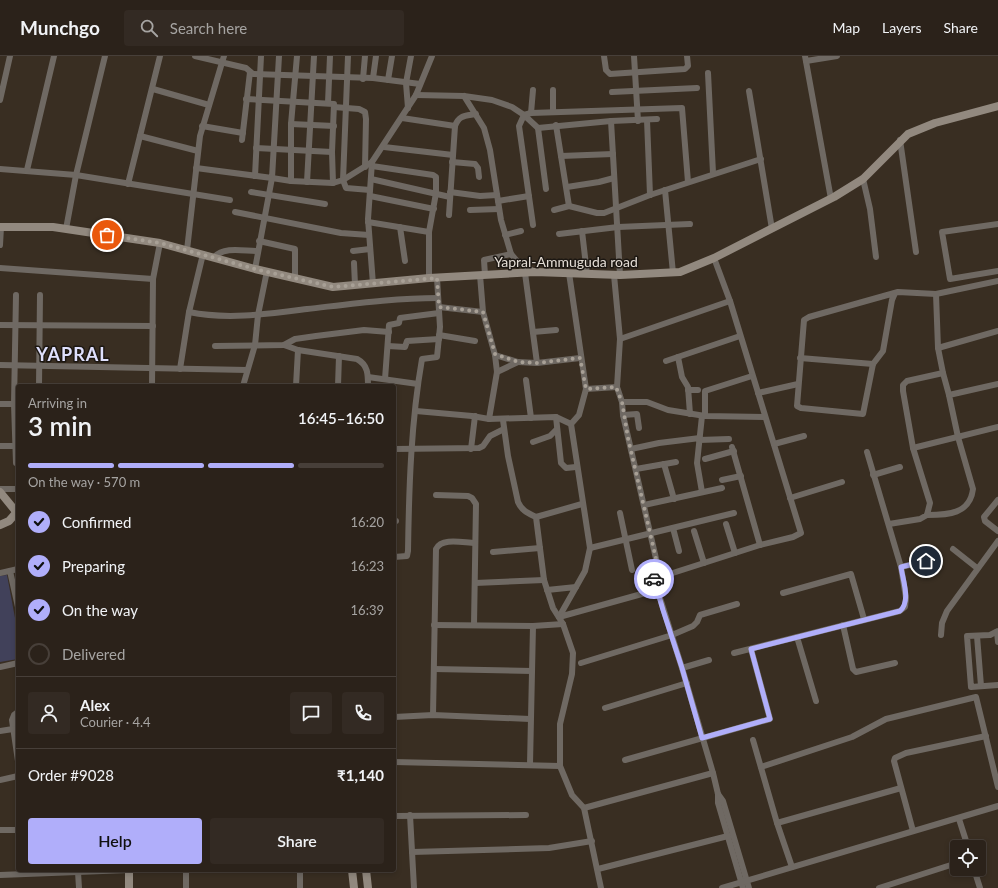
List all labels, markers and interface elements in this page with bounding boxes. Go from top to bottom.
search box [124,10,404,46]
text: Munchgo [20,16,100,39]
icon: search [138,17,160,39]
text: Search here [170,19,247,37]
text: Map [832,19,860,36]
text: Layers [882,19,922,36]
text: Share [944,19,978,36]
pin [90,218,124,252]
icon: bag [96,224,118,246]
street label: Yapral-Ammuguda road [494,253,638,270]
district label: YAPRAL [35,343,110,365]
text: Arriving in [28,395,87,411]
text: 16:45–16:50 [298,409,384,427]
text: 3 min [28,410,92,442]
text: On the way · 570 m [28,474,140,490]
icon: check [28,511,50,533]
text: Confirmed [62,513,131,531]
text: 16:20 [351,514,384,530]
pin [909,544,943,578]
icon: home [915,550,937,572]
icon: check [28,555,50,577]
text: Preparing [62,557,125,575]
text: 16:23 [351,558,384,574]
courier [634,559,674,599]
icon: car [643,568,665,590]
icon: check [28,599,50,621]
text: On the way [62,601,138,619]
text: 16:39 [351,602,384,618]
text: Delivered [62,645,125,663]
button: person [28,692,70,734]
button: chat [290,692,332,734]
button: phone [342,692,384,734]
text: Alex [80,696,110,714]
text: Courier · 4.4 [80,714,151,730]
text: Order #9028 [28,766,114,784]
text: ₹1,140 [337,766,384,784]
button: Help [28,818,202,864]
button: Share [210,818,384,864]
map controls [950,840,986,876]
button: locate [950,840,986,876]

